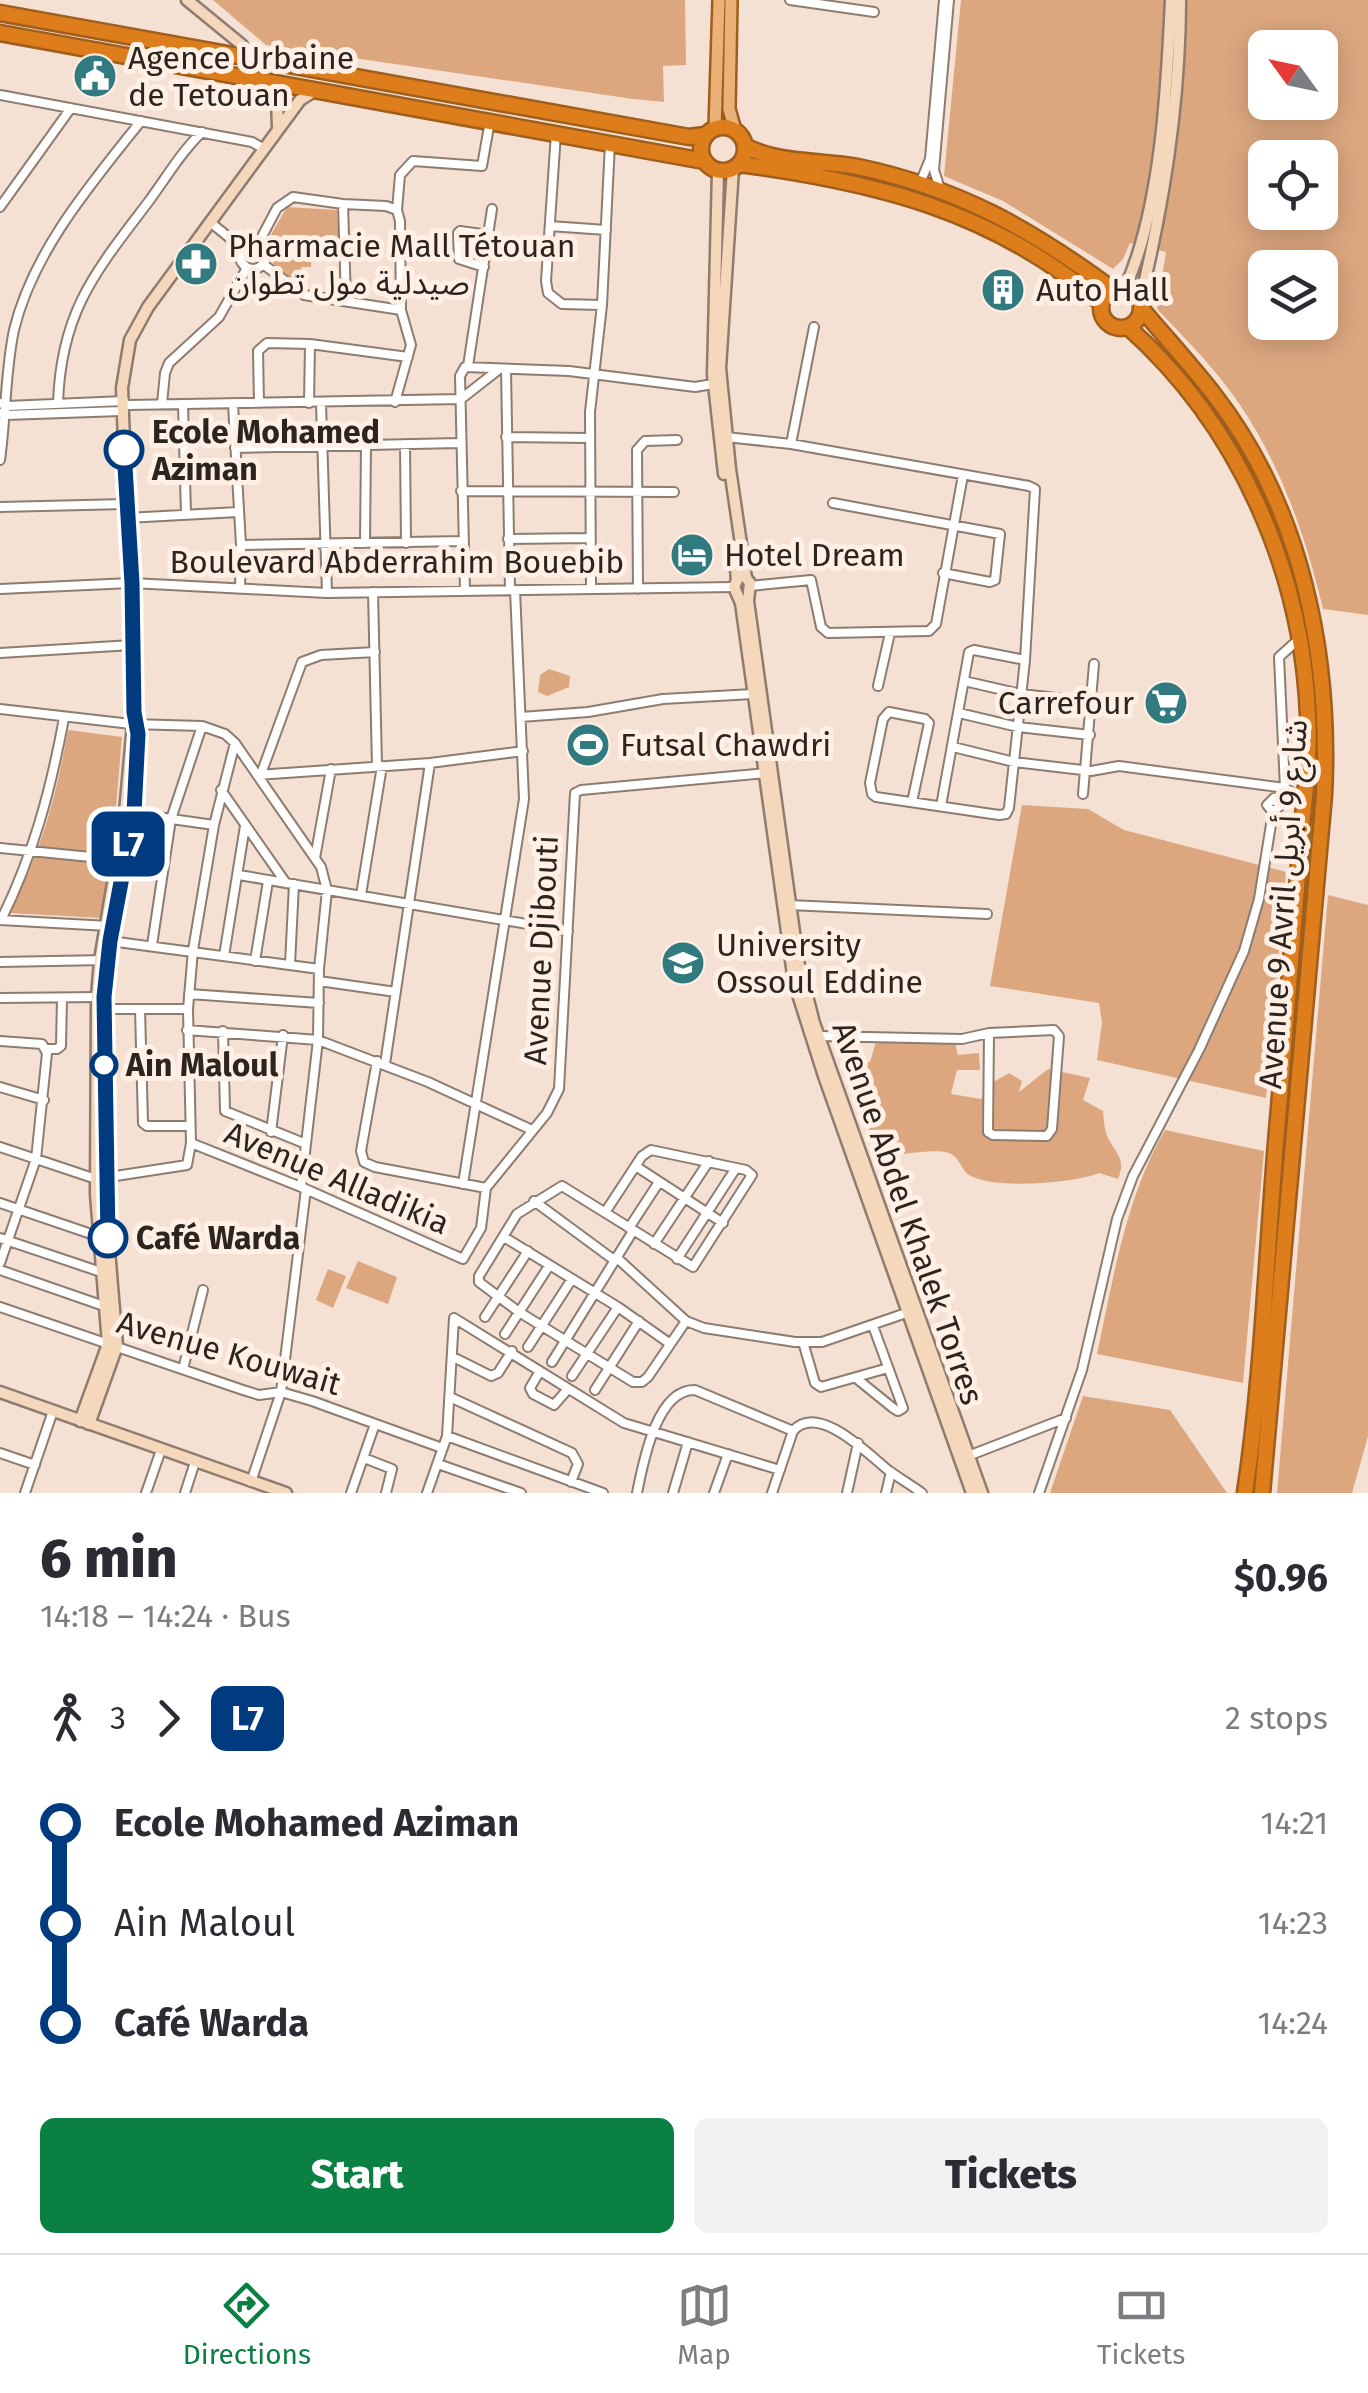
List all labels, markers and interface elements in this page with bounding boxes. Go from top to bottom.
north arrow [1248,30,1338,120]
map controls [1248,30,1338,340]
place label: Agence Urbaine de Tetouan [128,39,354,114]
public building icon: Agence Urbaine de Tetouan [72,53,118,99]
button: locate [1248,140,1338,230]
place label: Pharmacie Mall Tétouan صيدلية مول تطوان [228,227,576,302]
pharmacy icon: Pharmacie Mall Tétouan صيدلية مول تطوان [173,241,219,287]
button: layers [1248,250,1338,340]
building icon: Auto Hall [980,267,1026,313]
place label: Auto Hall [1036,271,1169,309]
place label: Ecole Mohamed Aziman [151,413,380,488]
marker: Ecole Mohamed Aziman [105,431,143,469]
hotel icon: Hotel Dream [669,532,715,578]
place label: Hotel Dream [724,536,905,574]
street label: Boulevard Abderrahim Bouebib [170,543,624,581]
supermarket icon: Carrefour [1143,680,1189,726]
place label: Carrefour [998,684,1135,722]
street label: Avenue 9 Avril شارع 9 أبريل [1251,718,1320,1090]
sports icon: Futsal Chawdri [565,722,611,768]
place label: Futsal Chawdri [620,726,831,764]
line badge: L7 [83,812,173,876]
text: L7 [112,823,144,865]
street label: Avenue Djibouti [516,834,566,1066]
place label: University Ossoul Eddine [716,926,923,1001]
school or university icon: University Ossoul Eddine [660,940,706,986]
street label: Avenue Abdel Khalek Torres [825,1017,991,1409]
place label: Ain Maloul [125,1046,279,1084]
marker: Ain Maloul [91,1052,117,1078]
street label: Avenue Alladikia [219,1114,455,1242]
marker: Café Warda [89,1219,127,1257]
place label: Café Warda [136,1219,300,1257]
street label: Avenue Kouwait [113,1303,346,1403]
text: 6 min [40,1526,177,1592]
text: $0.96 [1234,1555,1328,1601]
text: 14:18 – 14:24 · Bus [40,1597,291,1635]
icon: walk [40,1691,95,1746]
icon: forward [141,1691,196,1746]
text: L7 [231,1697,264,1739]
text: 3 [110,1699,126,1737]
text: 2 stops [1225,1699,1328,1737]
text: Ecole Mohamed Aziman [114,1800,519,1846]
text: 14:21 [1261,1804,1328,1842]
text: Ain Maloul [114,1900,295,1946]
text: 14:23 [1258,1904,1328,1942]
text: Café Warda [114,2000,309,2046]
text: 14:24 [1257,2004,1328,2042]
button: Start [40,2118,674,2233]
button: Tickets [694,2118,1328,2233]
tab: Directions [183,2278,311,2371]
tab: Map [677,2278,732,2371]
tab: Tickets [1097,2278,1185,2371]

